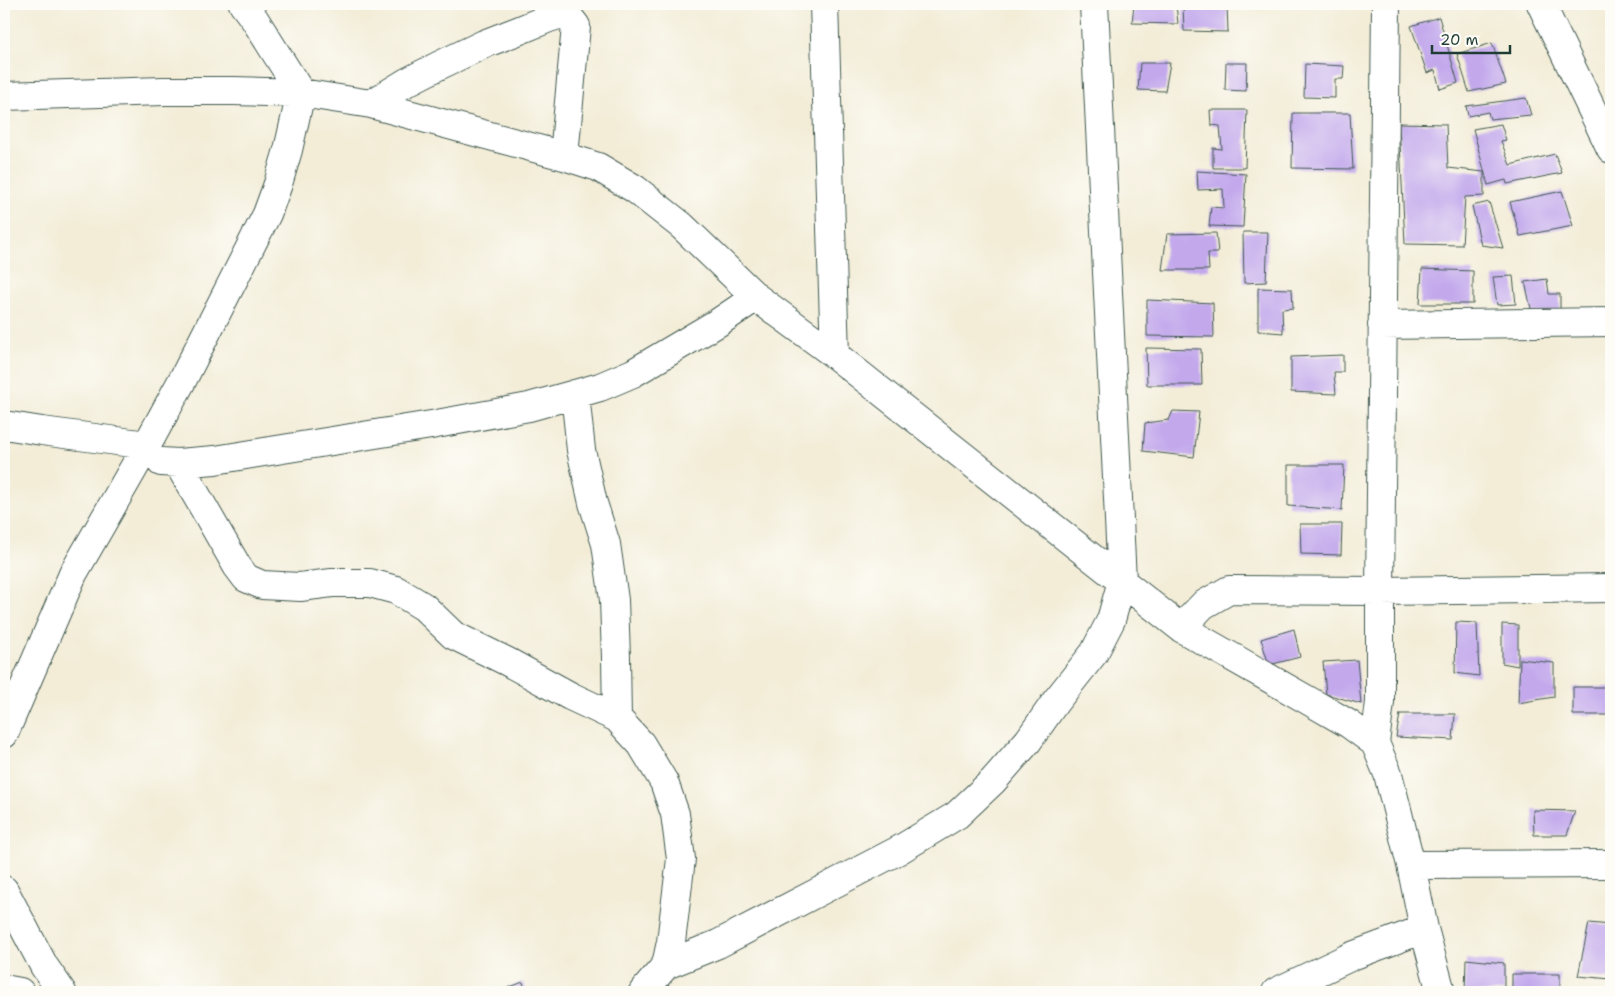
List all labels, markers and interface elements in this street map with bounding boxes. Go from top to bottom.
scale bar [1432,22,1510,54]
text: 20 m [1440,30,1479,50]

